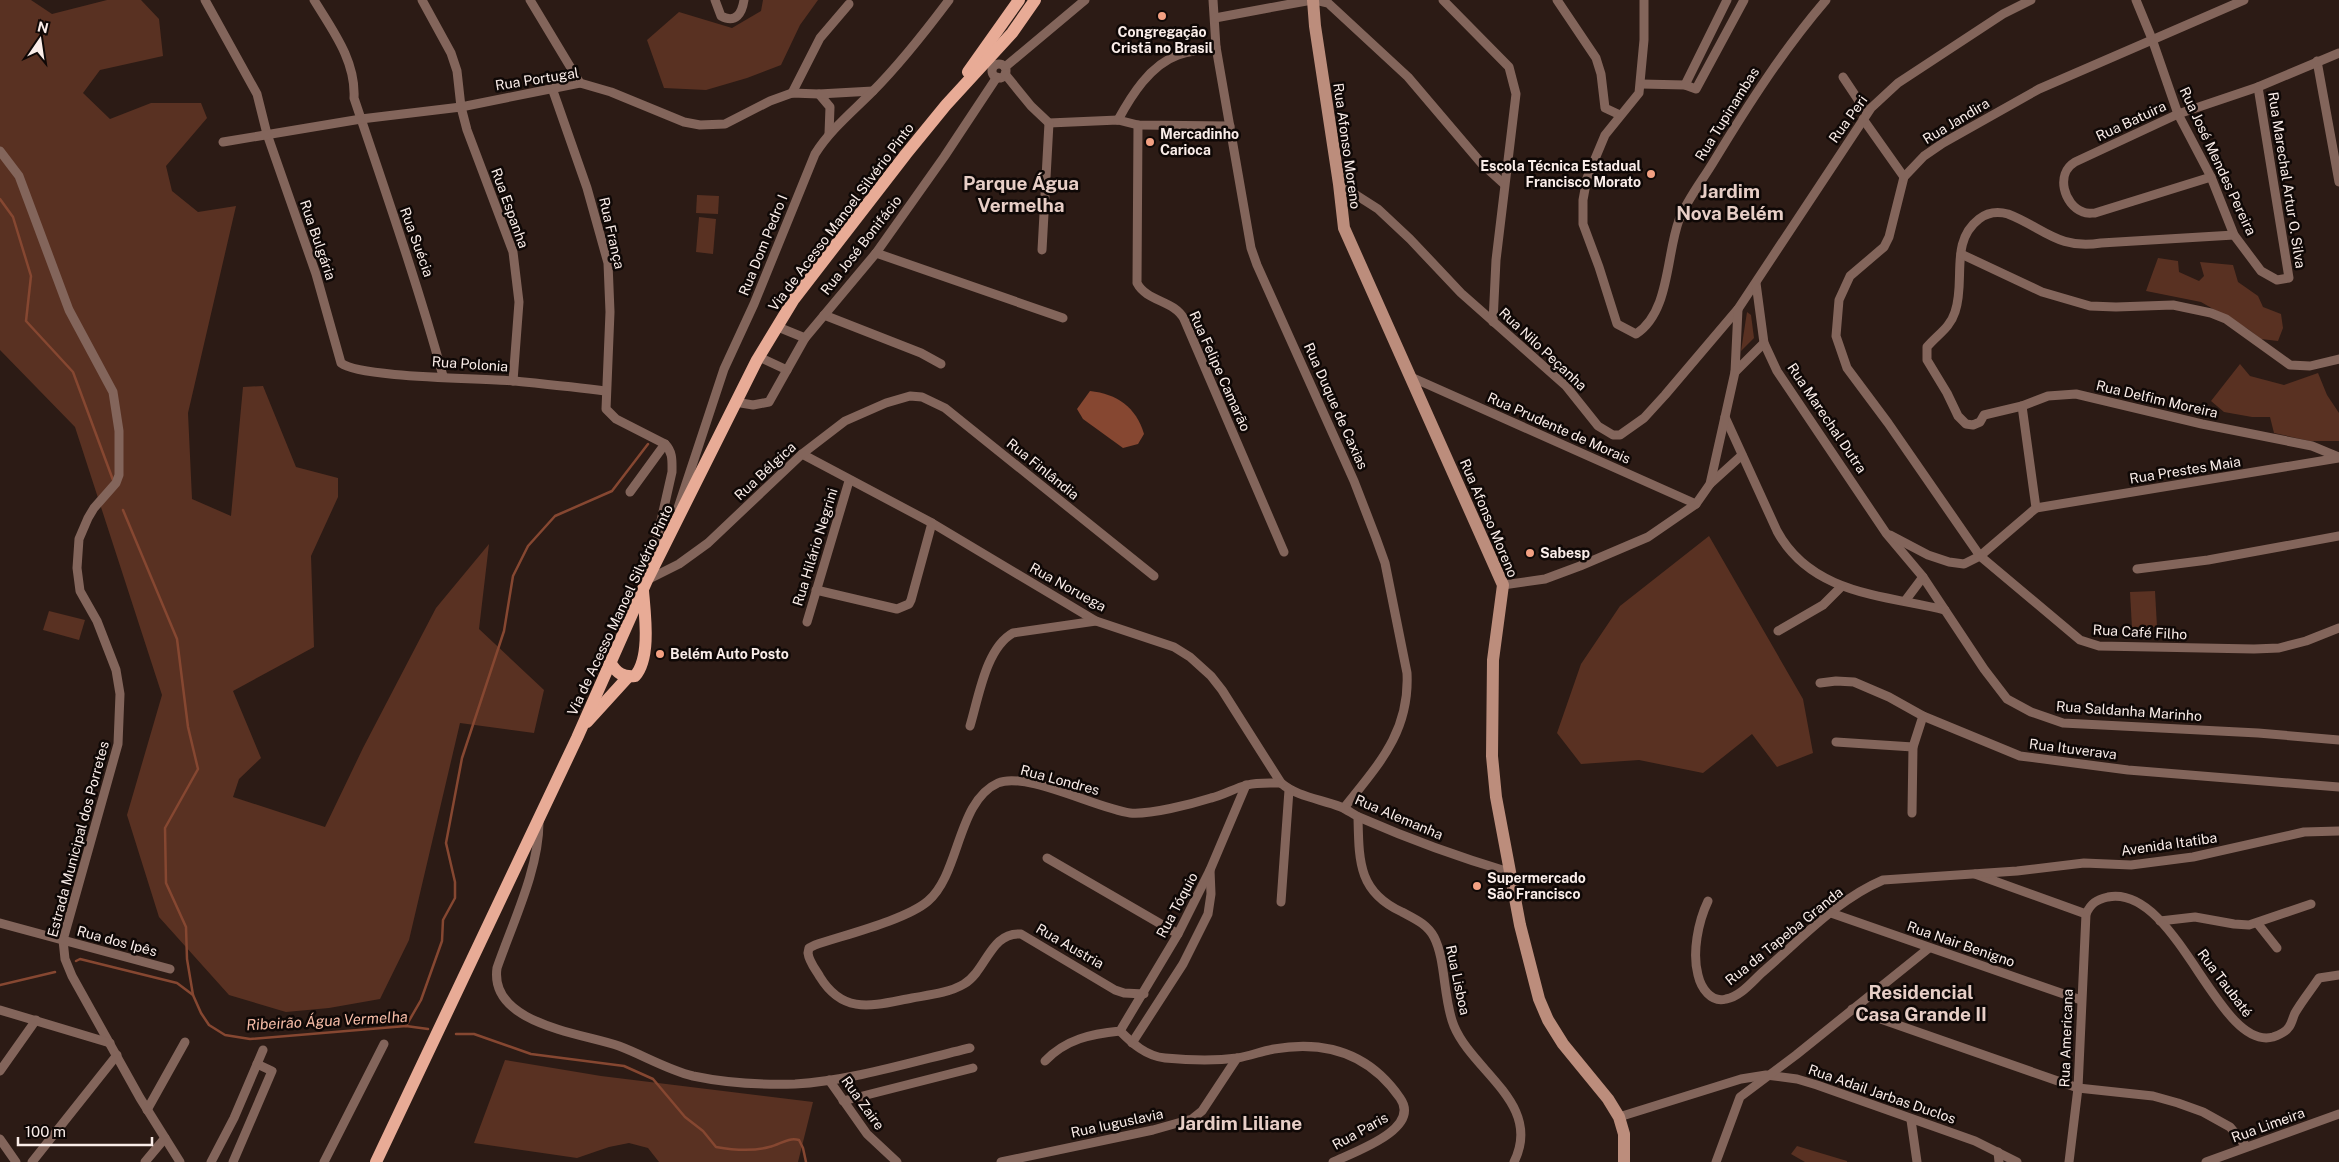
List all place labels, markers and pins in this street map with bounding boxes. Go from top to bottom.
marker: Congregação Cristã no Brasil [1156,10,1168,22]
place label: Congregação Cristã no Brasil [1111,24,1213,56]
place label: Mercadinho Carioca [1160,126,1239,158]
marker: Mercadinho Carioca [1144,136,1156,148]
place label: Escola Técnica Estadual Francisco Morato [1480,158,1641,190]
marker: Escola Técnica Estadual Francisco Morato [1645,168,1657,180]
place label: Sabesp [1540,545,1590,561]
marker: Sabesp [1524,547,1536,559]
place label: Belém Auto Posto [670,646,789,662]
marker: Belém Auto Posto [654,648,666,660]
place label: Supermercado São Francisco [1487,870,1586,902]
marker: Supermercado São Francisco [1471,880,1483,892]

